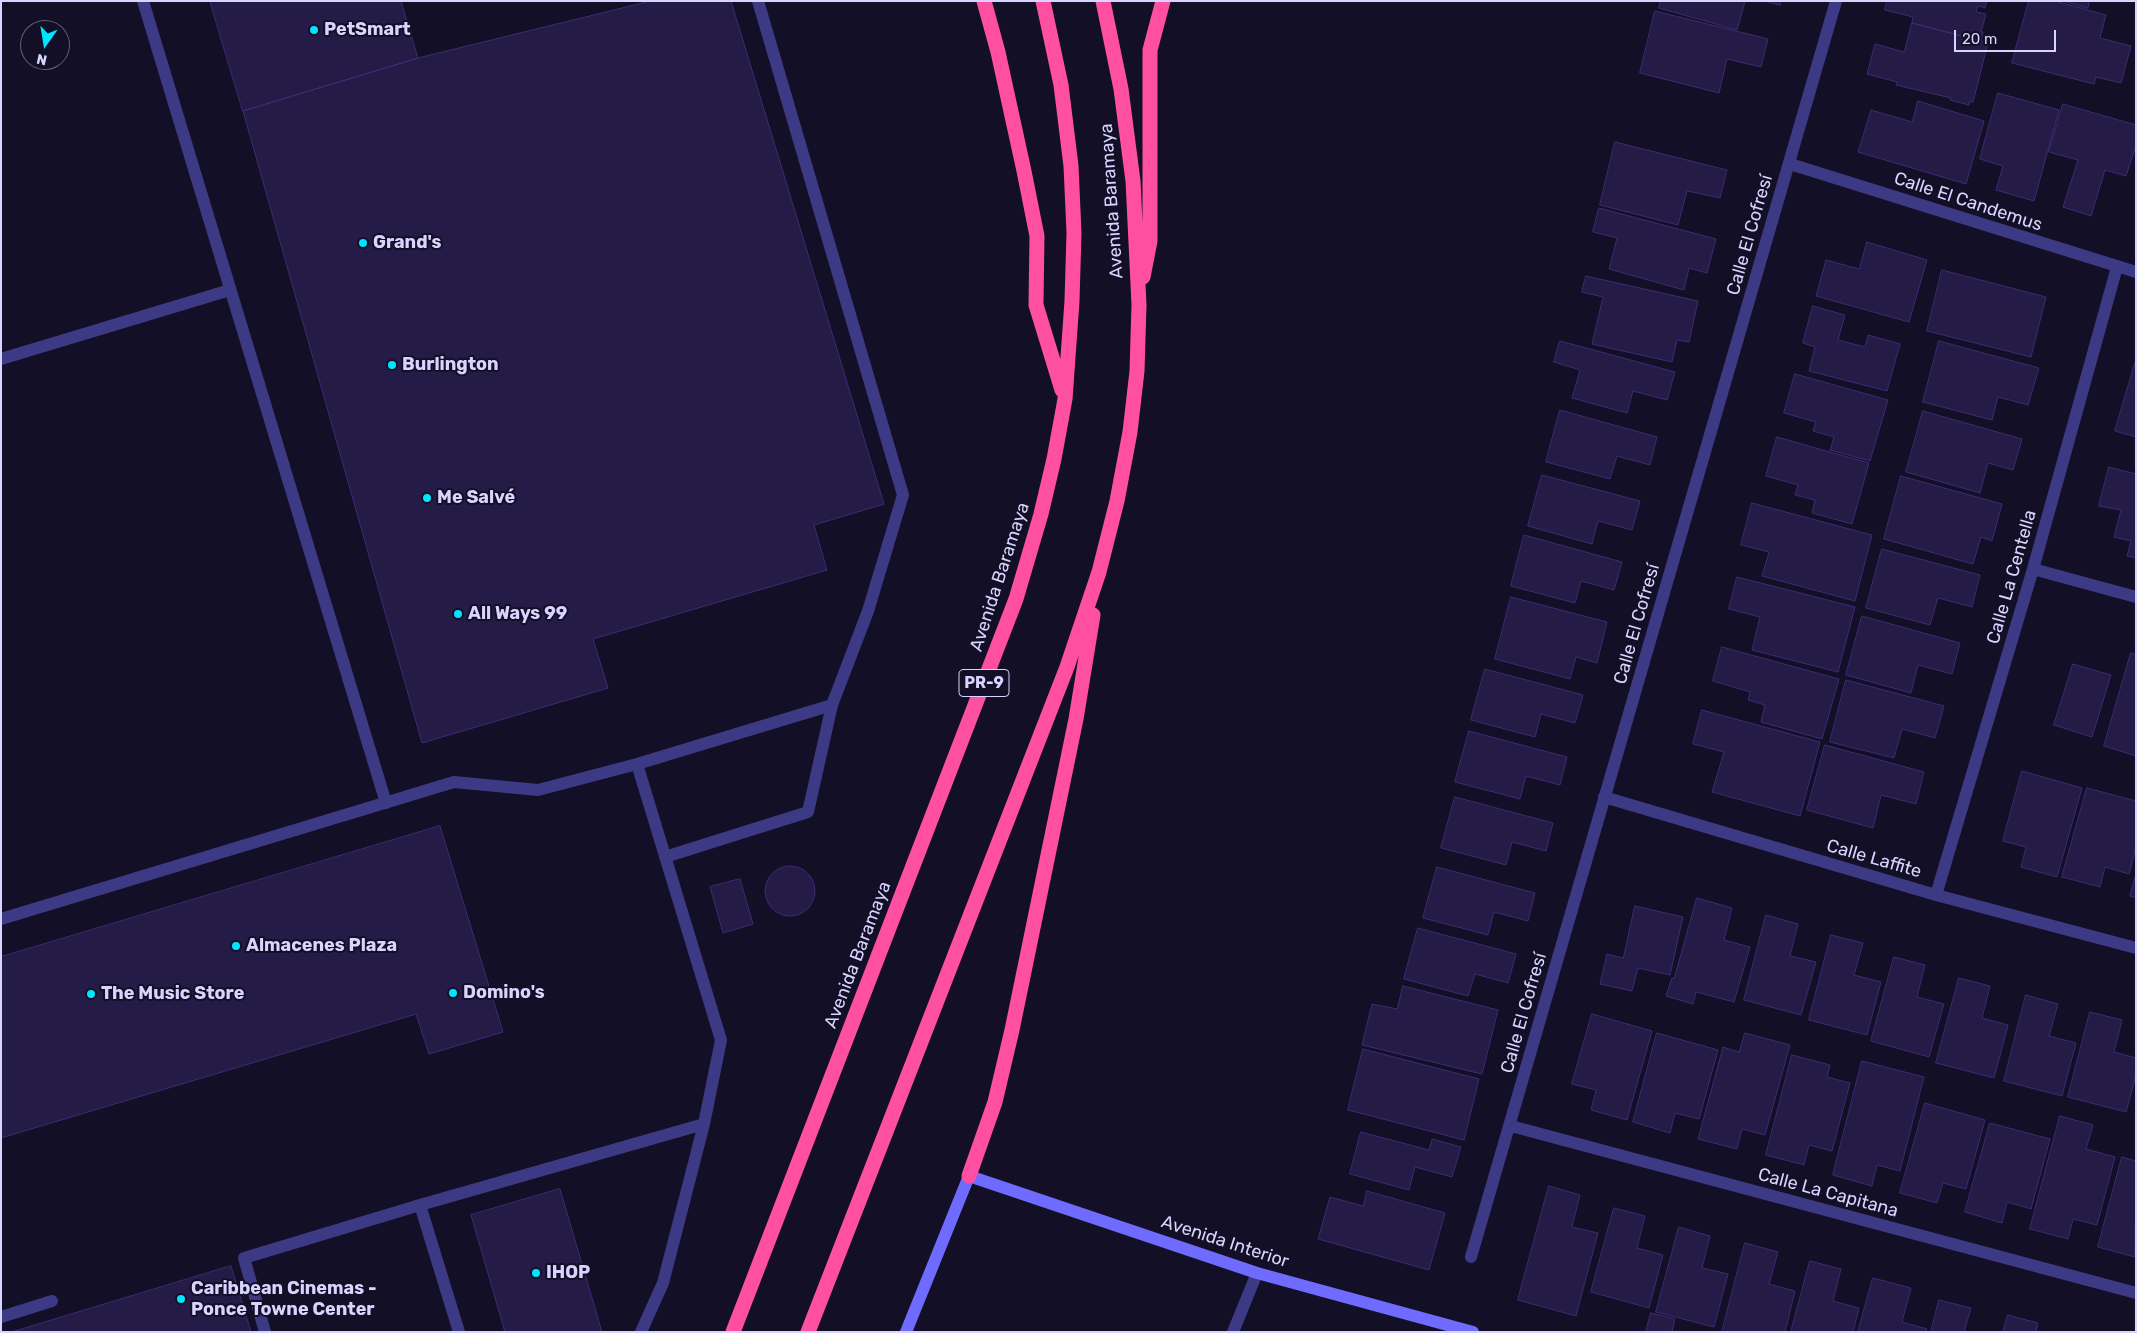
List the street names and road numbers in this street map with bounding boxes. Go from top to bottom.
street label: Avenida Baramaya [1096,123,1128,279]
street label: Calle El Candemus [1891,168,2045,236]
street label: Calle El Cofresí [1722,172,1778,298]
street label: Avenida Baramaya [966,500,1034,654]
street label: Calle La Centella [1983,508,2041,646]
street label: Calle El Cofresí [1609,561,1665,687]
road number: PR-9 [959,670,1009,696]
street label: Calle Laffite [1824,835,1924,883]
street label: Avenida Baramaya [820,879,896,1031]
street label: Calle El Cofresí [1496,950,1552,1076]
street label: Calle La Capitana [1755,1164,1901,1222]
street label: Avenida Interior [1159,1211,1291,1273]

